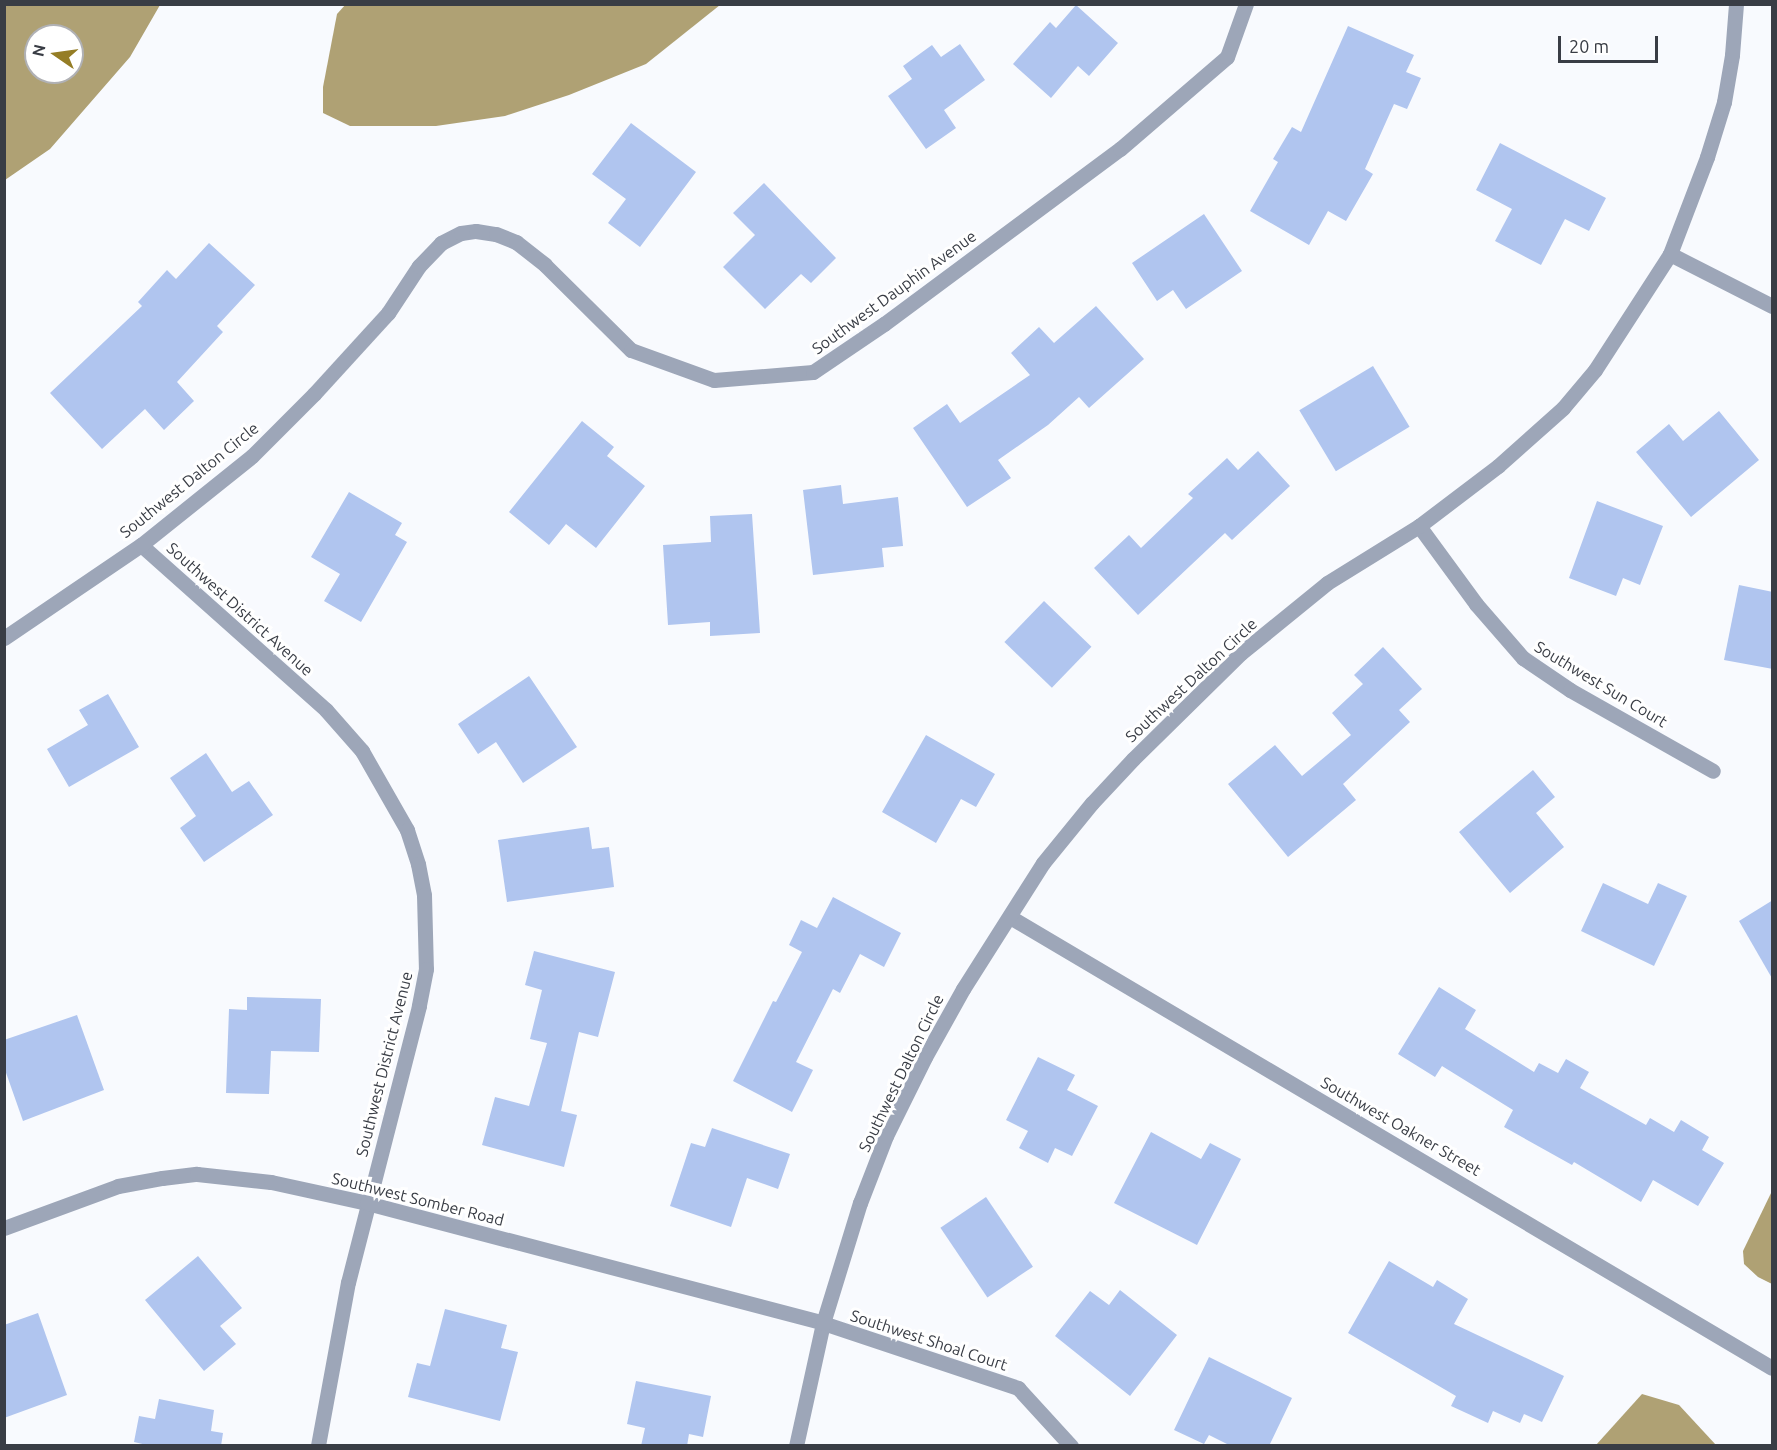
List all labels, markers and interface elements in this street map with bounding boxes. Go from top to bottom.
north arrow [24,24,84,84]
scale bar [1561,24,1662,62]
text: 20 m [1569,36,1609,56]
text: N [28,43,49,58]
street label: Southwest Dauphin Avenue [808,226,980,358]
street label: Southwest Dalton Circle [116,418,262,542]
street label: Southwest District Avenue [163,538,317,680]
street label: Southwest Dalton Circle [1121,614,1261,746]
street label: Southwest Sun Court [1531,637,1671,731]
street label: Southwest District Avenue [352,969,416,1159]
street label: Southwest Dalton Circle [855,991,947,1155]
street label: Southwest Oakner Street [1318,1072,1484,1180]
street label: Southwest Somber Road [330,1168,506,1230]
street label: Southwest Shoal Court [848,1306,1010,1374]

